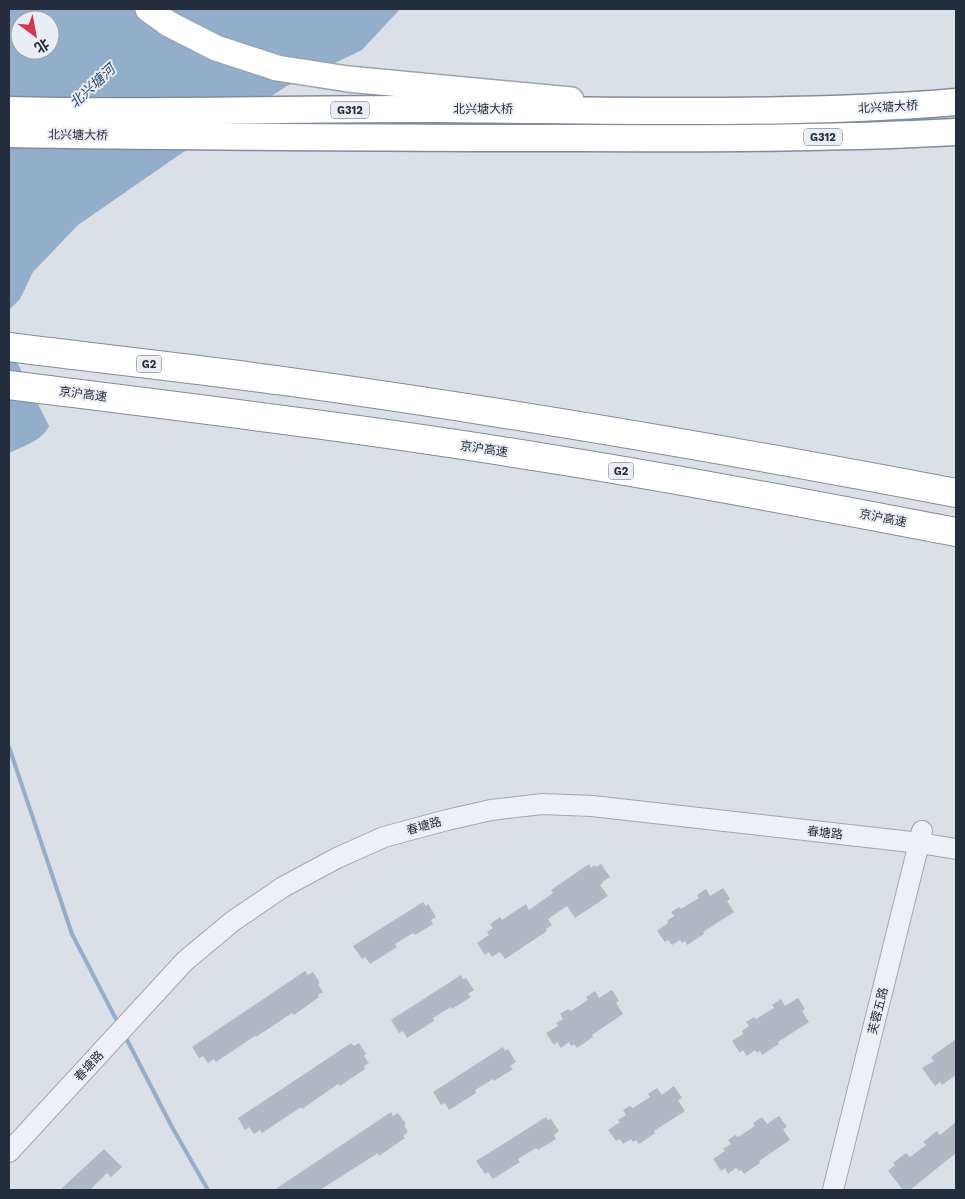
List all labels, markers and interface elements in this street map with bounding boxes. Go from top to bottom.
north arrow [10,10,60,60]
text: 北 [32,36,52,57]
water label: 北兴塘河 [66,59,120,111]
street label: 北兴塘大桥 [858,98,918,116]
road number: G312 [331,102,369,118]
street label: 北兴塘大桥 [453,102,513,116]
street label: 北兴塘大桥 [48,127,108,143]
road number: G312 [804,128,842,146]
road number: G2 [136,356,162,372]
street label: 京沪高速 [58,384,108,404]
street label: 京沪高速 [459,439,509,459]
road number: G2 [608,462,634,480]
street label: 京沪高速 [858,507,908,529]
street label: 春塘路 [405,814,443,838]
street label: 春塘路 [806,824,844,842]
street label: 芙蓉五路 [865,986,891,1036]
street label: 春塘路 [72,1048,106,1084]

